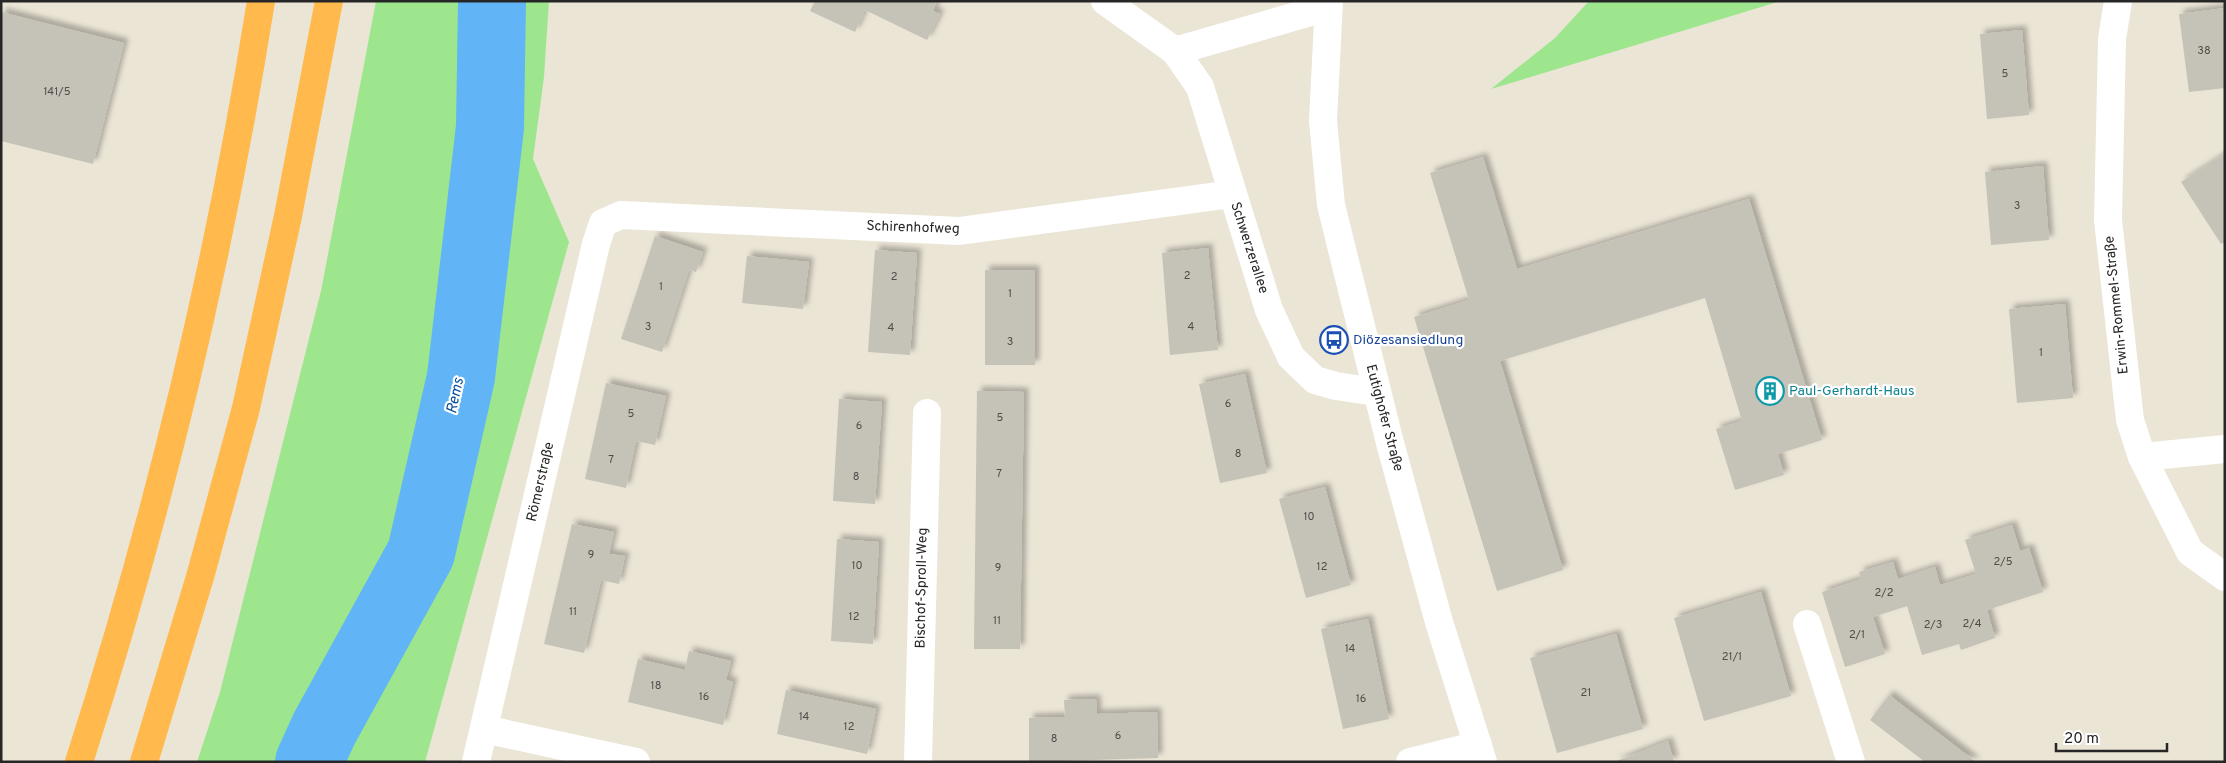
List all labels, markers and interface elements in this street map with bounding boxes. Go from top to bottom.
house number: 38 [2197,44,2211,58]
house number: 5 [2002,67,2009,81]
house number: 141/5 [43,85,71,99]
house number: 3 [2014,199,2020,213]
street label: Schwerzerallee [1226,200,1272,296]
street label: Schirenhofweg [866,218,960,238]
street label: Erwin-Rommel-Straße [2101,235,2133,375]
house number: 2 [1184,269,1190,283]
house number: 2 [891,270,897,284]
house number: 1 [659,280,663,294]
house number: 1 [1008,287,1012,301]
house number: 3 [645,320,651,334]
house number: 4 [1188,320,1195,334]
house number: 4 [888,321,895,335]
bus stop icon: Diözesansiedlung [1319,325,1349,355]
place label: Diözesansiedlung [1353,332,1463,349]
house number: 3 [1007,335,1013,349]
house number: 1 [2039,346,2043,360]
street label: Eutighofer Straße [1362,363,1406,473]
water label: Rems [443,376,469,416]
building icon: Paul-Gerhardt-Haus [1755,376,1785,406]
place label: Paul-Gerhardt-Haus [1789,383,1914,400]
house number: 6 [1225,397,1231,411]
house number: 5 [628,407,635,421]
house number: 5 [997,411,1004,425]
house number: 6 [856,419,862,433]
street label: Römerstraße [524,441,558,523]
house number: 8 [1235,447,1241,461]
house number: 7 [608,453,614,467]
house number: 7 [996,467,1002,481]
house number: 8 [853,470,859,484]
house number: 10 [1303,510,1315,524]
street label: Bischof-Sproll-Weg [912,527,932,649]
house number: 9 [588,548,594,562]
house number: 2/5 [1994,555,2013,569]
house number: 10 [851,559,863,573]
house number: 12 [1317,560,1327,574]
house number: 9 [995,561,1001,575]
house number: 2/2 [1875,586,1893,600]
house number: 11 [569,605,577,619]
house number: 12 [849,610,859,624]
house number: 11 [993,614,1001,628]
house number: 2/4 [1963,617,1982,631]
house number: 2/3 [1924,618,1942,632]
house number: 2/1 [1849,628,1865,642]
house number: 14 [1345,642,1356,656]
house number: 21/1 [1722,650,1742,664]
house number: 18 [651,679,661,693]
house number: 21 [1581,686,1591,700]
house number: 16 [699,690,709,704]
house number: 16 [1356,692,1366,706]
house number: 14 [799,710,810,724]
house number: 12 [844,720,854,734]
scale bar [2056,720,2167,752]
house number: 6 [1115,729,1121,743]
text: 20 m [2064,730,2099,749]
house number: 8 [1051,732,1057,746]

